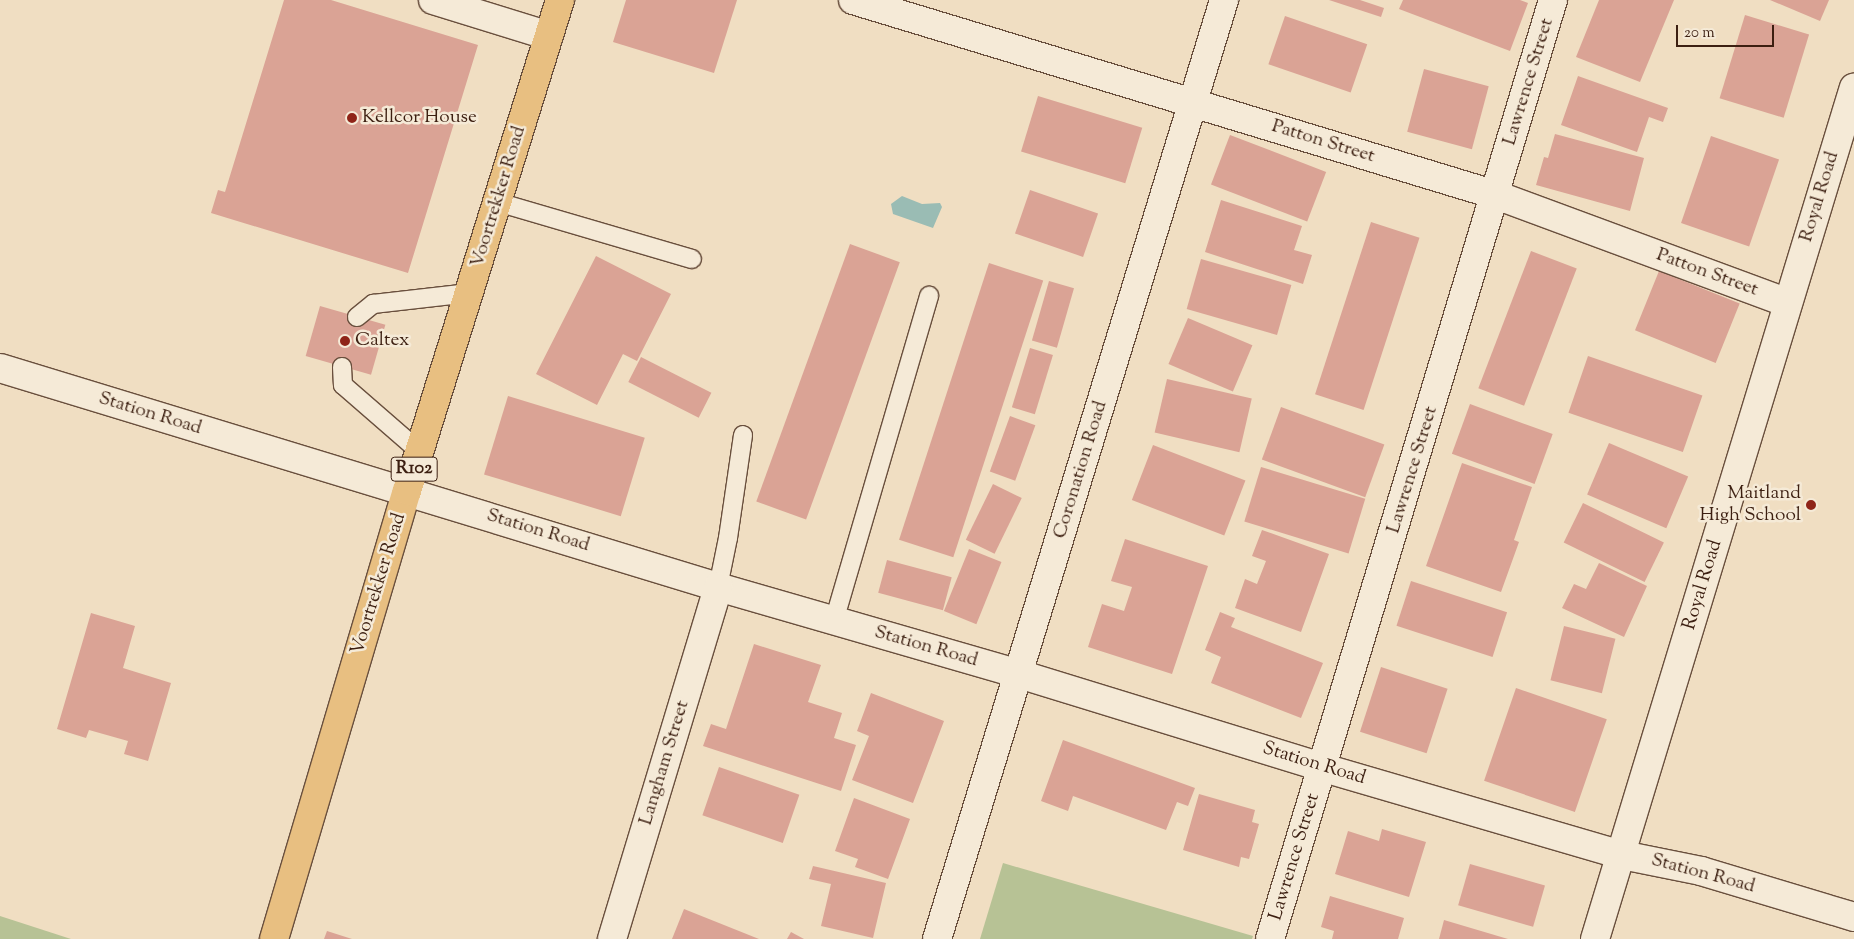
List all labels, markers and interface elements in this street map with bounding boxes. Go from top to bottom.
scale bar [1679,15,1776,47]
street label: Lawrence Street [1499,16,1559,148]
text: 20 m [1684,23,1715,44]
place label: Kellcor House [362,107,477,129]
marker: Kellcor House [346,112,358,124]
street label: Patton Street [1269,115,1377,169]
street label: Voortrekker Road [467,123,531,271]
street label: Royal Road [1795,149,1845,245]
street label: Patton Street [1653,244,1761,302]
place label: Caltex [355,330,409,352]
marker: Caltex [339,335,351,347]
street label: Station Road [96,388,204,440]
street label: Coronation Road [1049,398,1113,542]
street label: Lawrence Street [1383,404,1443,536]
road number: R102 [390,454,438,484]
place label: Maitland High School [1699,483,1801,527]
marker: Maitland High School [1805,499,1817,511]
street label: Station Road [484,505,592,557]
street label: Voortrekker Road [347,510,411,658]
street label: Royal Road [1678,537,1728,633]
street label: Station Road [872,621,980,673]
street label: Langham Street [635,698,695,828]
street label: Station Road [1260,738,1368,790]
street label: Lawrence Street [1265,791,1325,923]
street label: Station Road [1649,849,1757,899]

